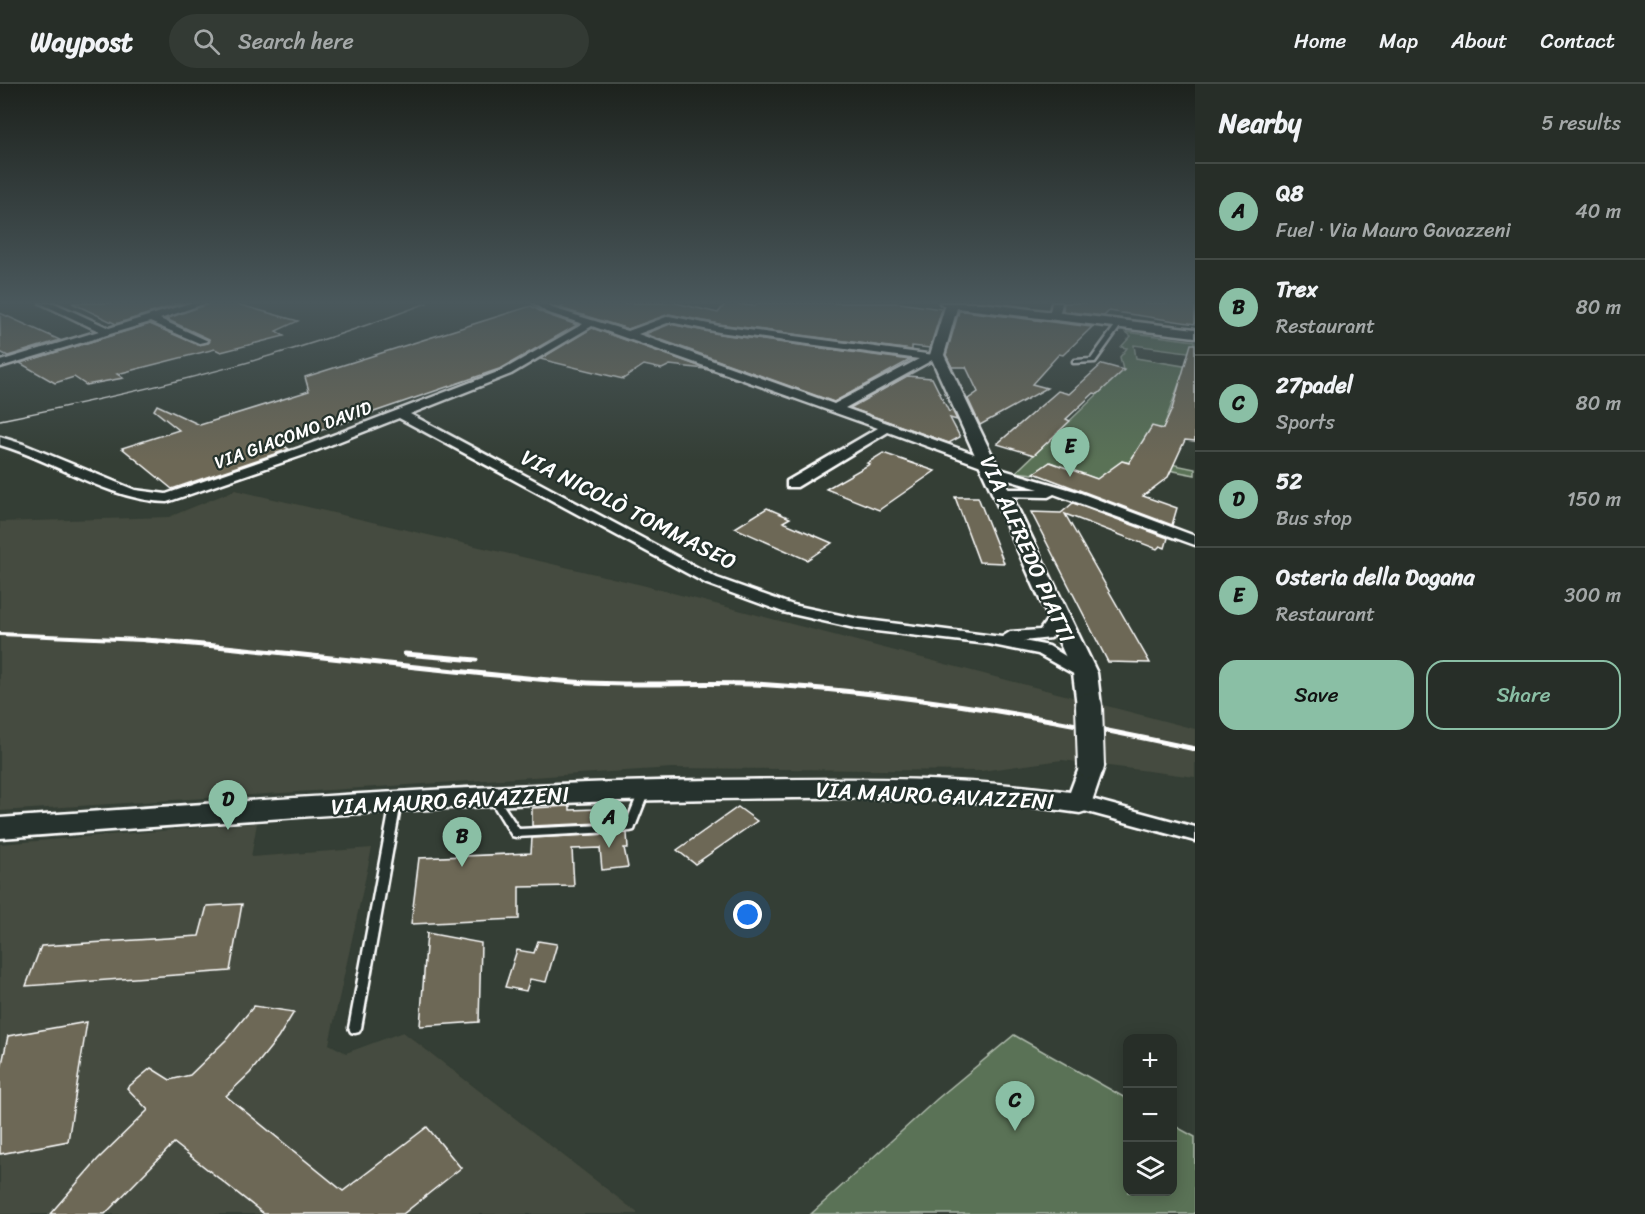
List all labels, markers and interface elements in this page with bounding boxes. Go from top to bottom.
search box [169,14,589,68]
text: Waypost [30,17,133,66]
text: Search here [238,22,354,61]
text: Home [1294,22,1346,60]
text: Map [1379,22,1418,60]
text: About [1451,22,1508,60]
text: Contact [1541,22,1615,60]
icon: search [190,25,223,58]
text: Nearby [1219,100,1301,146]
text: 5 results [1542,106,1621,141]
text: Q8 [1276,174,1304,213]
text: A [1232,194,1245,229]
text: 40 m [1575,194,1621,229]
text: Fuel · Via Mauro Gavazzeni [1276,213,1511,248]
text: Trex [1276,270,1318,309]
text: B [1232,290,1245,325]
text: 80 m [1576,290,1621,325]
text: Restaurant [1276,309,1375,344]
text: 27padel [1276,366,1353,405]
text: C [1232,386,1245,421]
text: 80 m [1576,386,1621,421]
street label: VIA GIACOMO DAVID [210,392,377,478]
text: Sports [1276,405,1335,440]
pin: E [1050,428,1090,477]
street label: VIA NICOLÒ TOMMASEO [514,438,744,581]
street label: VIA ALFREDO PIATTI [969,449,1086,649]
text: 52 [1276,462,1302,501]
text: D [1233,482,1244,517]
text: 150 m [1567,482,1621,517]
text: Bus stop [1276,501,1352,536]
text: Osteria della Dogana [1276,558,1474,597]
text: E [1233,578,1244,613]
text: 300 m [1564,578,1621,613]
text: Restaurant [1276,597,1375,632]
button: Save [1219,660,1414,730]
button: Share [1426,660,1621,730]
street label: VIA MAURO GAVAZZENI [815,770,1055,821]
street label: VIA MAURO GAVAZZENI [330,775,570,826]
pin: D [208,780,248,830]
pin: A [590,798,628,848]
pin: B [442,818,482,867]
your location [733,900,762,929]
map controls [1123,1034,1177,1196]
button: + [1123,1034,1177,1088]
pin: C [996,1082,1034,1131]
button: − [1123,1088,1177,1142]
button: layers [1123,1142,1177,1196]

